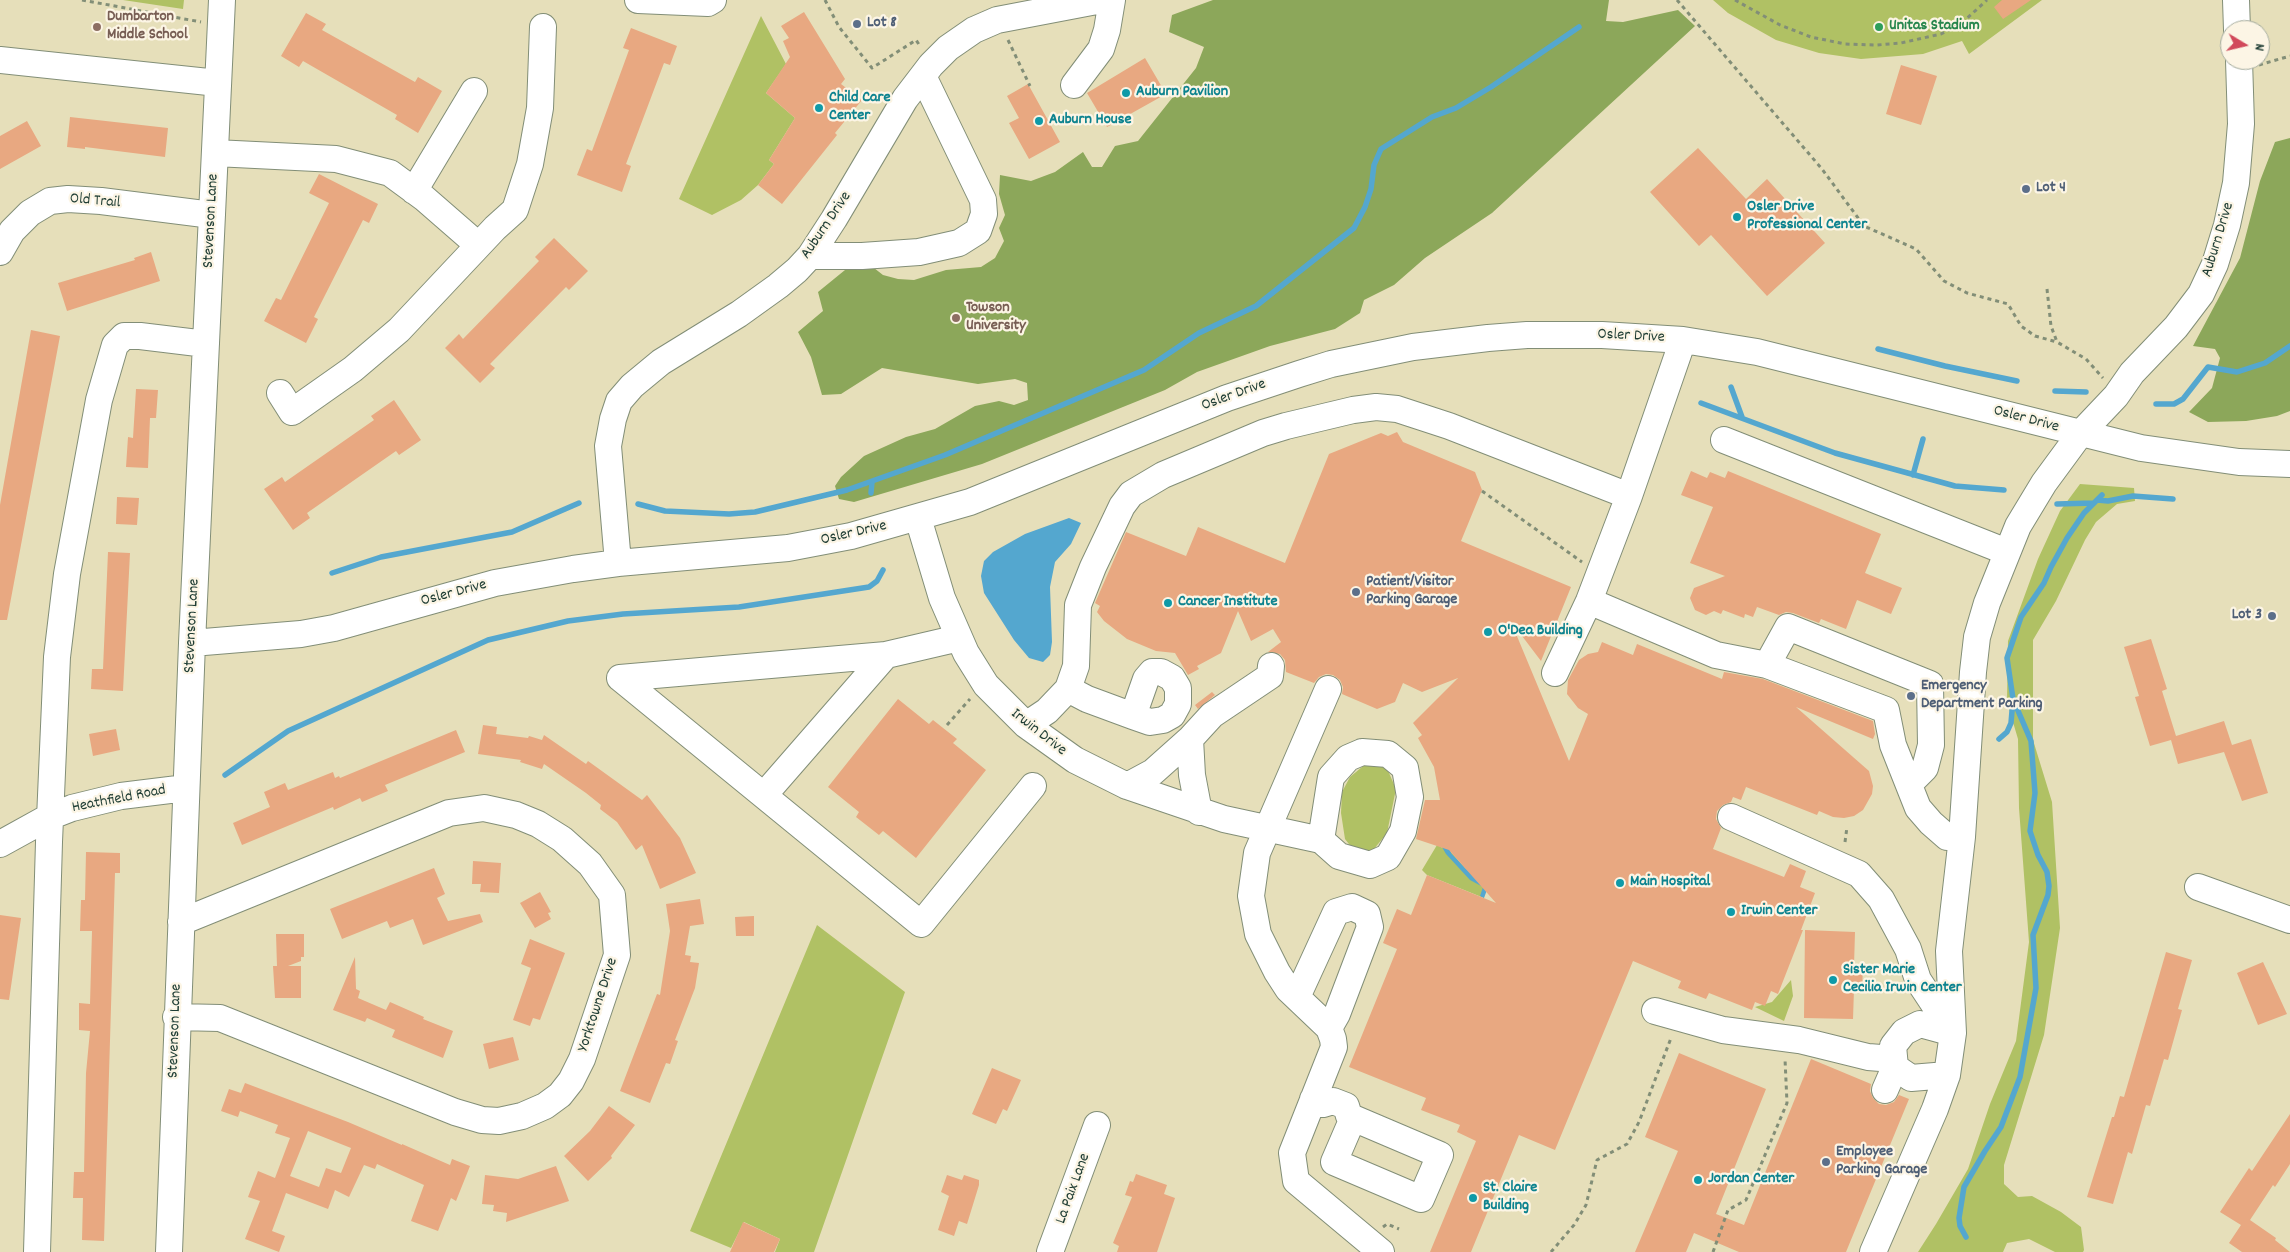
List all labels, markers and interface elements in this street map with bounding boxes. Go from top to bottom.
place label: Dumbarton Middle School [107,8,188,46]
place label: Lot 8 [867,14,897,34]
place label: Unitas Stadium [1889,17,1980,37]
marker: Lot 8 [851,18,863,30]
north arrow [2220,20,2270,70]
marker: Dumbarton Middle School [91,21,103,33]
marker: Unitas Stadium [1873,21,1885,33]
text: N [2248,42,2269,52]
place label: Auburn Pavilion [1136,83,1228,103]
marker: Auburn Pavilion [1120,87,1132,99]
place label: Child Care Center [829,89,891,127]
marker: Child Care Center [813,102,825,114]
place label: Auburn House [1049,111,1131,131]
marker: Auburn House [1033,115,1045,127]
street label: Stevenson Lane [200,173,224,269]
place label: Lot 4 [2036,179,2066,199]
marker: Lot 4 [2020,183,2032,195]
street label: Auburn Drive [797,189,857,263]
street label: Old Trail [69,190,121,214]
place label: Osler Drive Professional Center [1747,198,1867,236]
street label: Auburn Drive [2199,200,2239,280]
marker: Osler Drive Professional Center [1731,211,1743,223]
place label: Towson University [966,299,1026,337]
marker: Towson University [950,312,962,324]
street label: Osler Drive [1597,326,1665,348]
street label: Osler Drive [1199,375,1269,417]
street label: Osler Drive [1991,402,2061,438]
street label: Osler Drive [819,517,889,551]
place label: Patient/Visitor Parking Garage [1366,573,1457,611]
street label: Osler Drive [419,576,489,612]
street label: Stevenson Lane [181,578,205,674]
marker: Patient/Visitor Parking Garage [1350,586,1362,598]
place label: Cancer Institute [1178,593,1278,613]
marker: Cancer Institute [1162,597,1174,609]
place label: Lot 3 [2232,606,2262,626]
marker: Lot 3 [2266,610,2278,622]
place label: O'Dea Building [1498,622,1583,642]
marker: O'Dea Building [1482,626,1494,638]
place label: Emergency Department Parking [1921,677,2043,715]
marker: Emergency Department Parking [1905,690,1917,702]
street label: Irwin Drive [1006,705,1070,761]
street label: Heathfield Road [70,781,168,819]
place label: Main Hospital [1630,873,1710,893]
marker: Main Hospital [1614,877,1626,889]
place label: Irwin Center [1741,902,1817,922]
marker: Irwin Center [1725,906,1737,918]
street label: Yorktowne Drive [575,956,623,1054]
place label: Sister Marie Cecilia Irwin Center [1843,961,1962,999]
marker: Sister Marie Cecilia Irwin Center [1827,974,1839,986]
street label: Stevenson Lane [165,983,187,1079]
place label: Employee Parking Garage [1836,1143,1927,1181]
street label: La Paix Lane [1052,1151,1096,1227]
marker: Employee Parking Garage [1820,1156,1832,1168]
place label: Jordan Center [1708,1170,1794,1190]
marker: Jordan Center [1692,1174,1704,1186]
place label: St. Claire Building [1483,1179,1537,1217]
marker: St. Claire Building [1467,1192,1479,1204]

